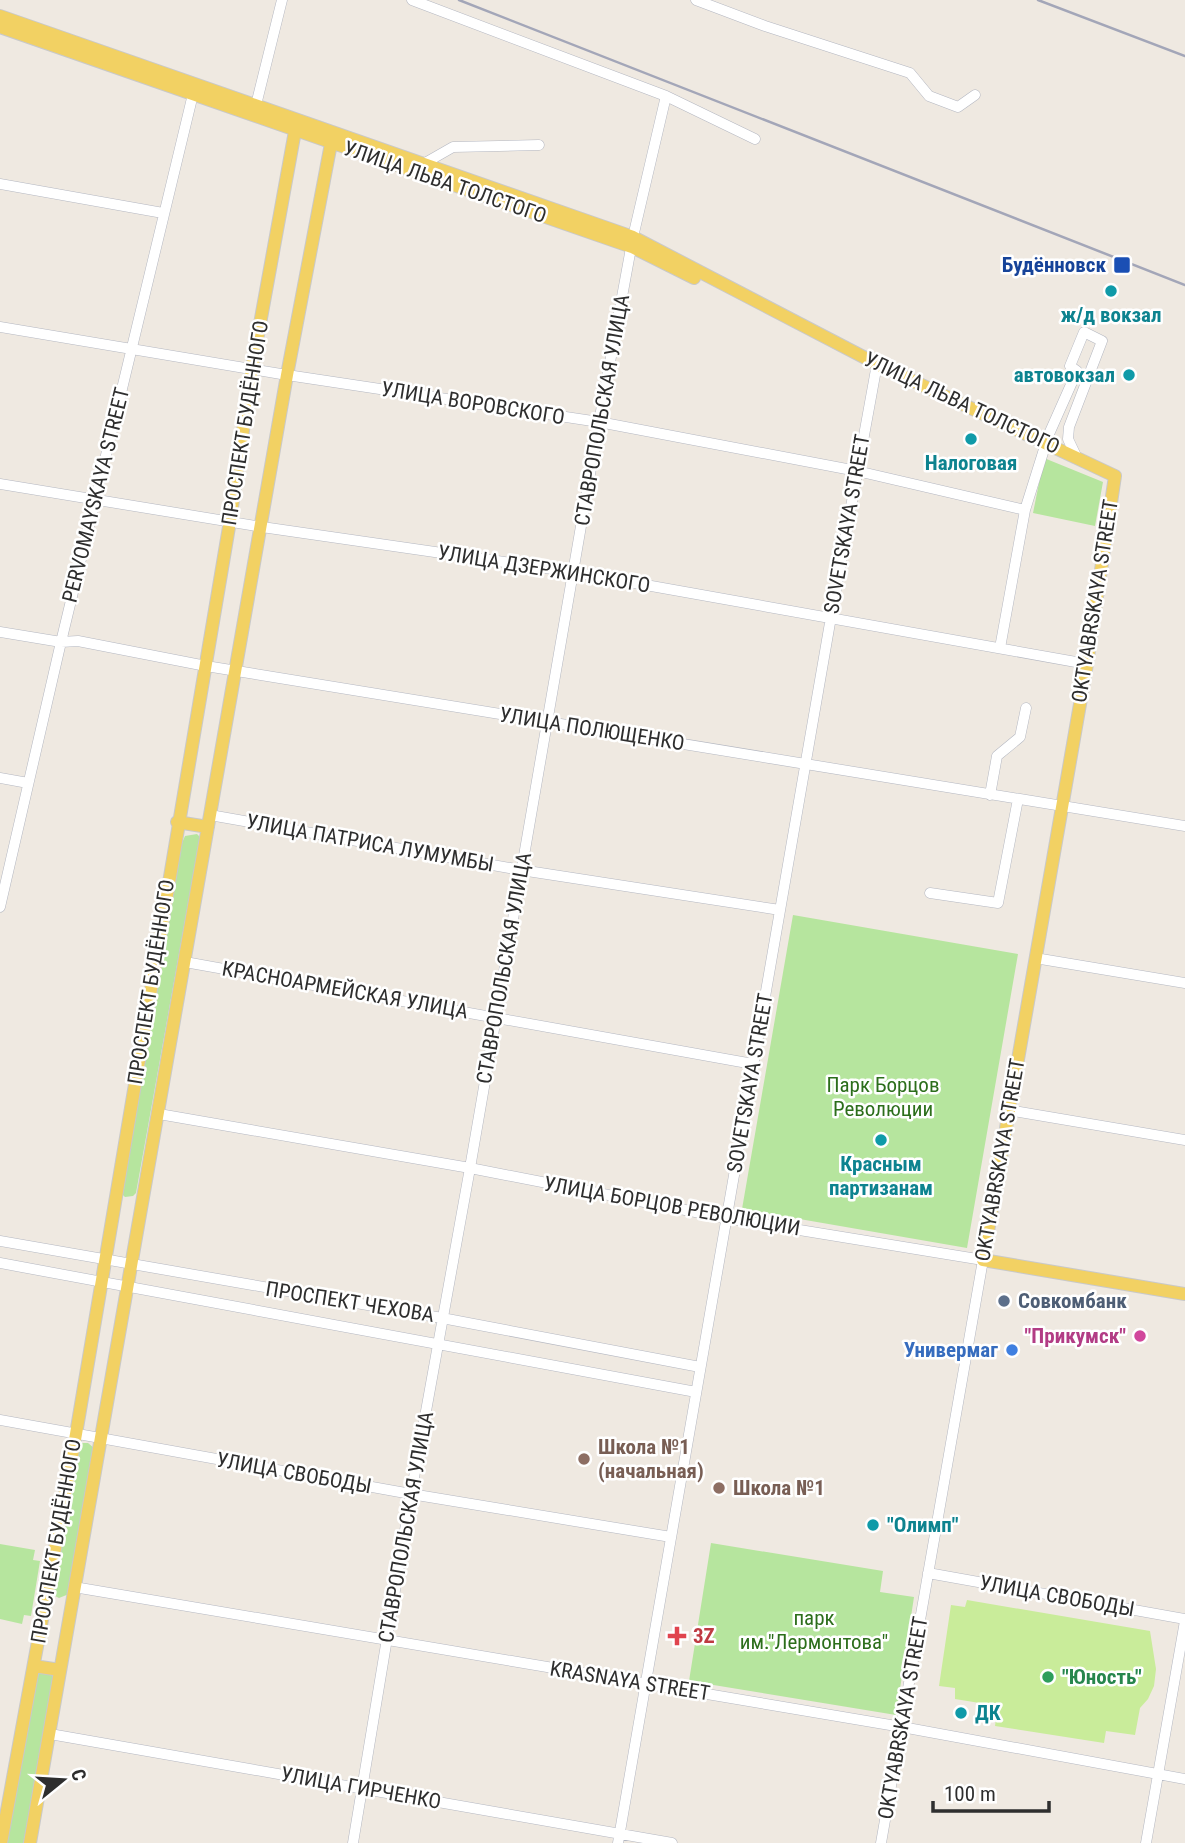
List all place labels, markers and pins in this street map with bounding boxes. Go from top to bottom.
place label: Будённовск [1002,253,1106,277]
marker: Будённовск [1112,255,1132,275]
marker: ж/д вокзал [1103,283,1119,299]
place label: ж/д вокзал [1061,303,1161,327]
place label: автовокзал [1014,363,1115,387]
marker: автовокзал [1121,367,1137,383]
marker: Налоговая [963,431,979,447]
place label: Налоговая [925,451,1017,475]
marker: Красным партизанам [873,1132,889,1148]
place label: Красным партизанам [829,1152,933,1200]
place label: Совкомбанк [1018,1289,1127,1313]
marker: Совкомбанк [996,1293,1012,1309]
place label: "Прикумск" [1025,1324,1126,1348]
marker: "Прикумск" [1132,1328,1148,1344]
place label: Универмаг [904,1338,998,1362]
marker: Универмаг [1004,1342,1020,1358]
place label: Школа №1 (начальная) [598,1435,704,1483]
marker: Школа №1 (начальная) [576,1451,592,1467]
place label: Школа №1 [733,1476,825,1500]
marker: Школа №1 [711,1480,727,1496]
place label: "Олимп" [887,1513,959,1537]
marker: "Олимп" [865,1517,881,1533]
place label: 3Z [693,1624,715,1648]
marker: 3Z [667,1626,687,1646]
place label: "Юность" [1062,1665,1142,1689]
marker: "Юность" [1040,1669,1056,1685]
place label: ДК [975,1701,1001,1725]
marker: ДК [953,1705,969,1721]

